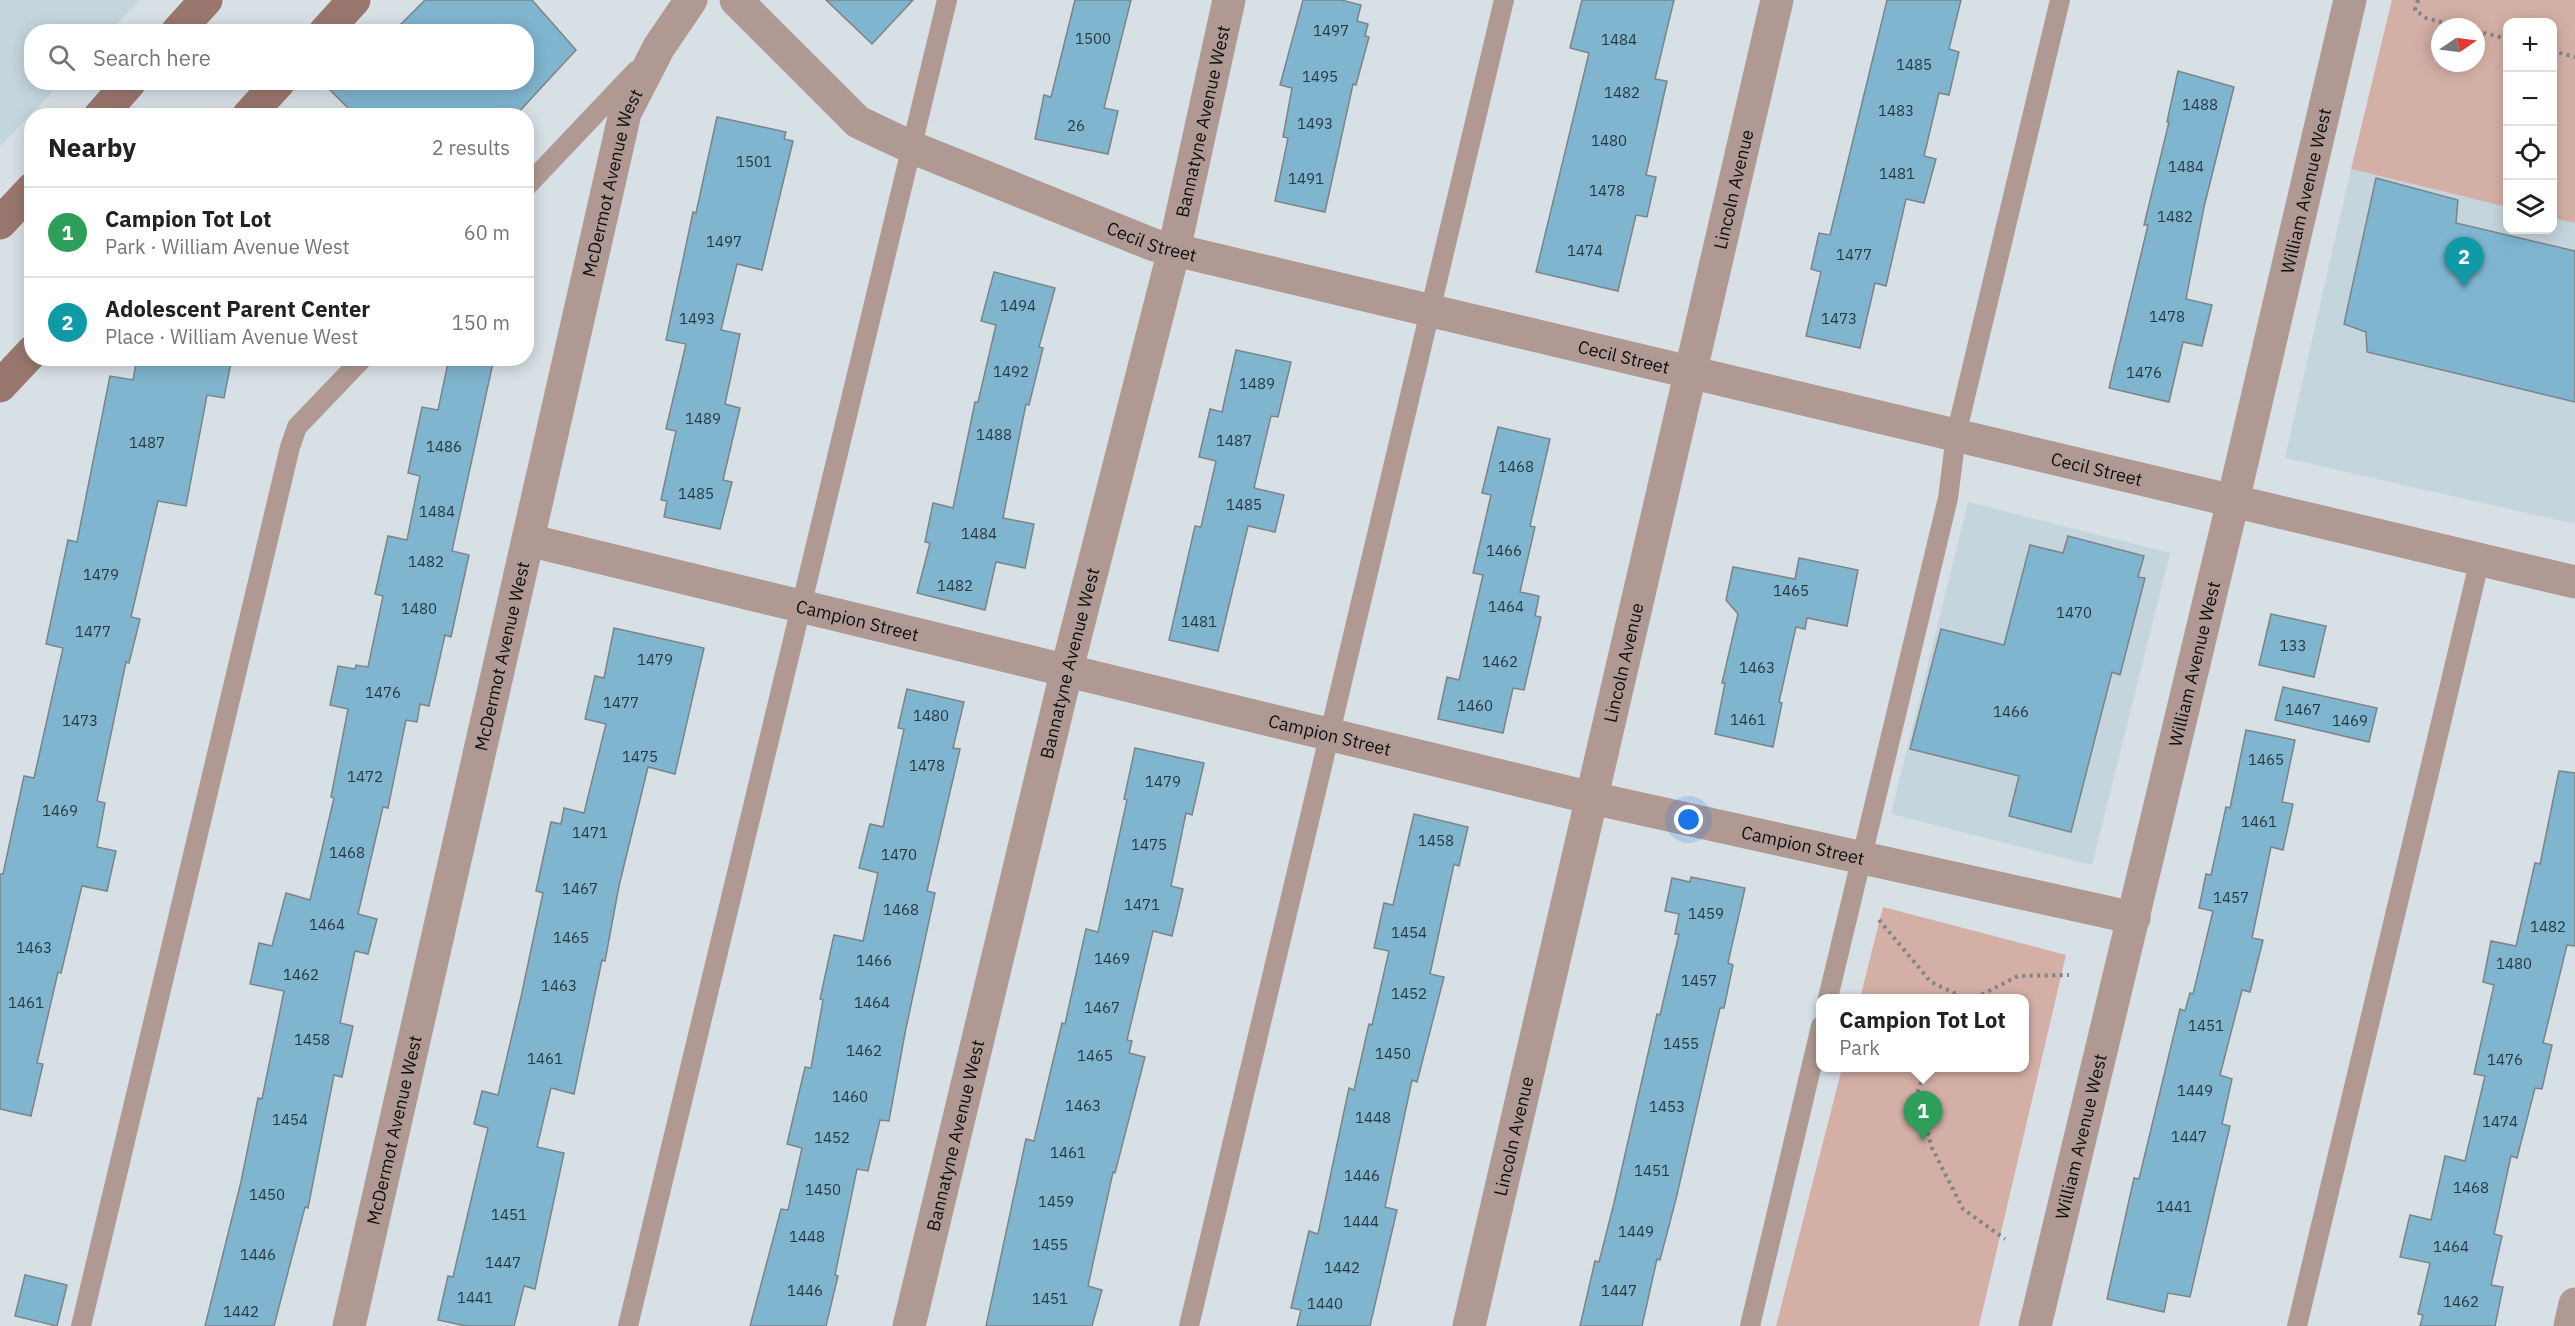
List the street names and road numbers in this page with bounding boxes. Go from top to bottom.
street label: Bannatyne Avenue West [1170,23,1235,220]
street label: McDermot Avenue West [577,85,647,279]
street label: William Avenue West [2275,106,2336,276]
street label: Lincoln Avenue [1708,127,1758,251]
street label: Cecil Street [1104,216,1199,266]
street label: Cecil Street [1576,334,1672,378]
street label: Cecil Street [2049,447,2145,491]
street label: McDermot Avenue West [469,559,534,753]
street label: Bannatyne Avenue West [1034,565,1104,761]
street label: William Avenue West [2163,579,2225,749]
street label: Campion Street [794,594,921,646]
street label: Lincoln Avenue [1598,600,1648,725]
street label: Campion Street [1266,708,1393,760]
street label: Campion Street [1739,820,1867,870]
street label: McDermot Avenue West [361,1033,426,1227]
street label: Bannatyne Avenue West [921,1037,989,1234]
street label: William Avenue West [2050,1051,2111,1221]
street label: Lincoln Avenue [1488,1074,1538,1198]

